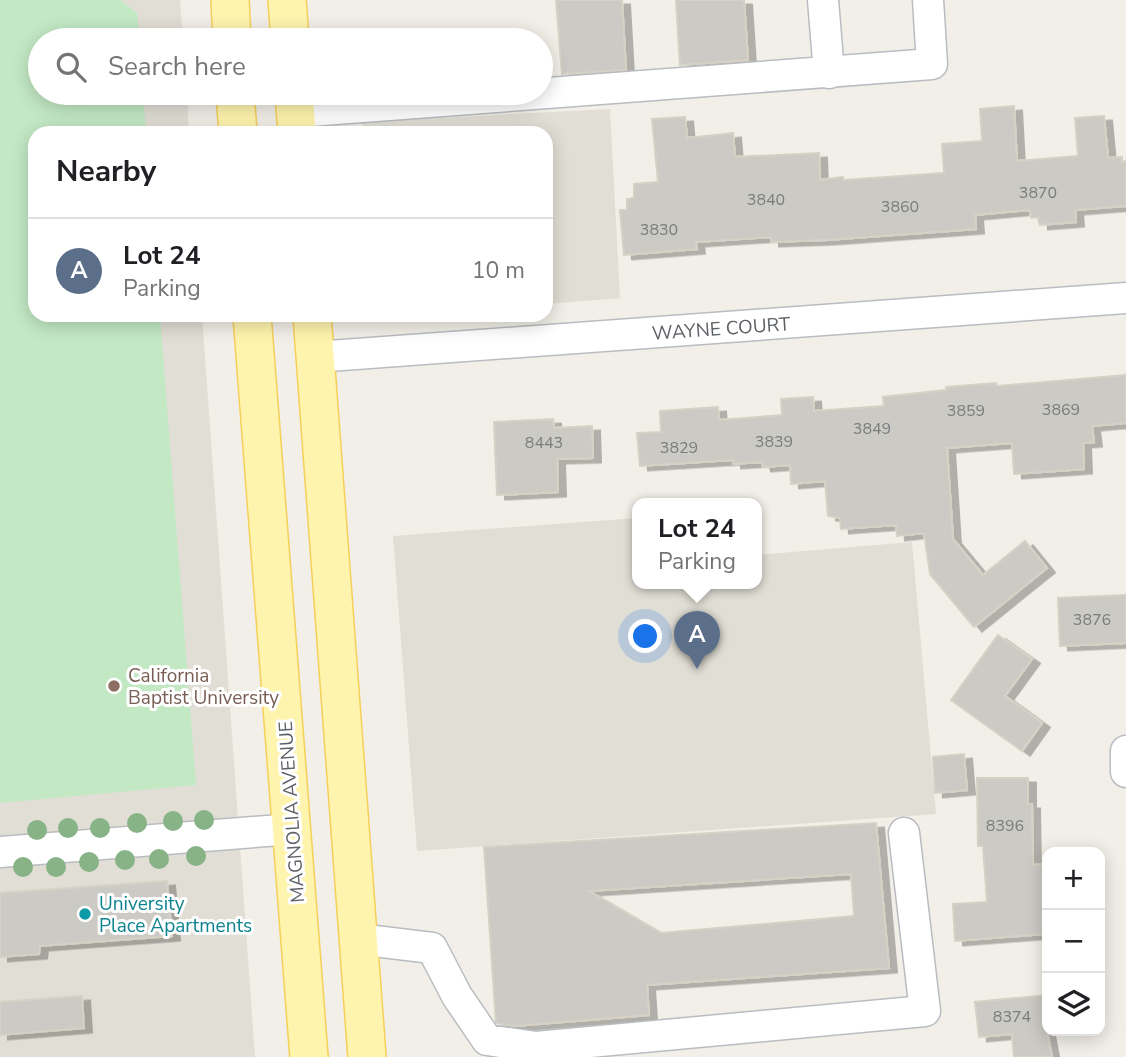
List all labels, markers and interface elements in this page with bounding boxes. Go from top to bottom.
search box [28,28,553,105]
icon: search [52,48,90,86]
text: Search here [108,49,246,84]
text: Nearby [56,151,156,192]
house number: 3870 [1019,182,1057,204]
house number: 3840 [747,189,785,211]
house number: 3860 [881,196,919,218]
house number: 3830 [640,219,678,241]
text: Lot 24 [123,238,201,273]
text: A [70,255,88,286]
text: 10 m [472,255,525,286]
text: Parking [123,273,201,304]
street label: WAYNE COURT [651,311,792,347]
house number: 3869 [1042,399,1080,421]
house number: 3859 [947,400,985,422]
house number: 3849 [853,418,891,440]
house number: 3839 [755,431,793,453]
house number: 8443 [525,432,563,454]
house number: 3829 [660,437,698,459]
popup [632,498,762,589]
text: Lot 24 [658,511,736,546]
text: Parking [658,546,736,577]
house number: 3876 [1073,609,1111,631]
pin: A [674,611,720,669]
your location [628,619,662,653]
place label: California Baptist University [128,663,279,711]
marker: California Baptist University [106,678,122,694]
street label: MAGNOLIA AVENUE [273,720,311,904]
house number: 8396 [986,815,1024,837]
map controls [1042,847,1105,1036]
button: + [1042,847,1105,910]
place label: University Place Apartments [99,891,252,939]
marker: University Place Apartments [77,906,93,922]
button: − [1042,910,1105,973]
button: layers [1042,973,1105,1036]
house number: 8374 [993,1006,1032,1028]

